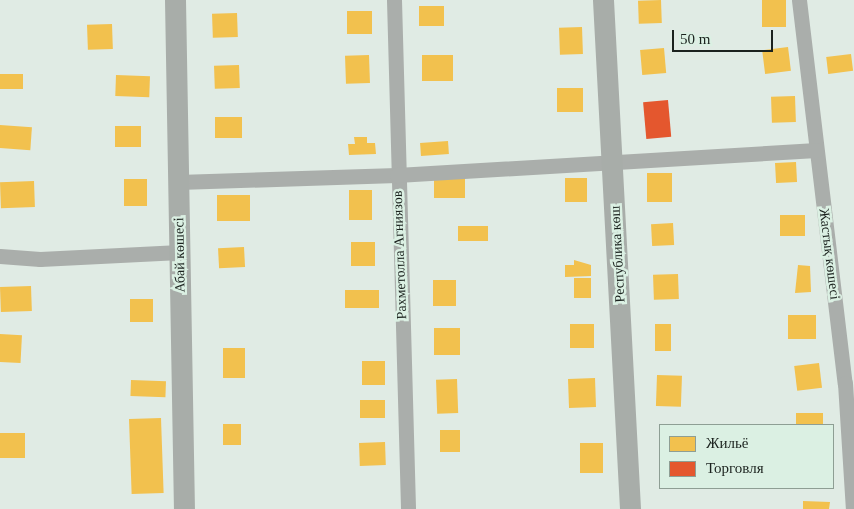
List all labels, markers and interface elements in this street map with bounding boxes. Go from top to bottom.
scale bar [674,20,775,52]
text: 50 m [680,31,710,47]
street label: Рахметолла Агниязов [389,190,411,320]
street label: Республика көш [607,205,629,303]
street label: Жастық көшесі [815,207,843,301]
street label: Абай көшесі [171,217,189,293]
legend [659,424,834,489]
text: Жильё [706,435,748,451]
text: Торговля [706,460,764,476]

